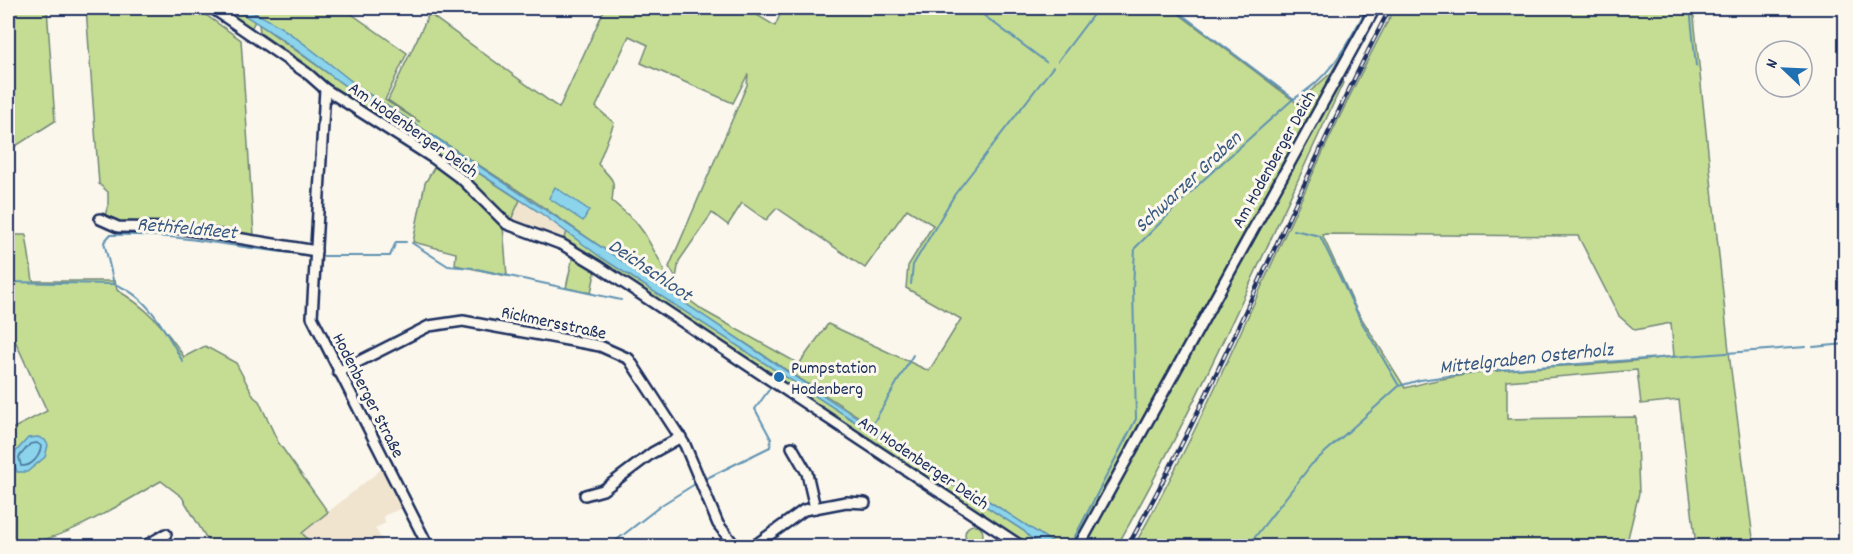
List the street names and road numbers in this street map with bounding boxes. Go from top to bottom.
street label: Am Hodenberger Deich [343,77,482,185]
street label: Am Hodenberger Deich [1227,87,1323,233]
street label: Rickmersstraße [499,301,608,348]
street label: Hodenberger Straße [325,329,409,463]
street label: Am Hodenberger Deich [852,411,993,517]

